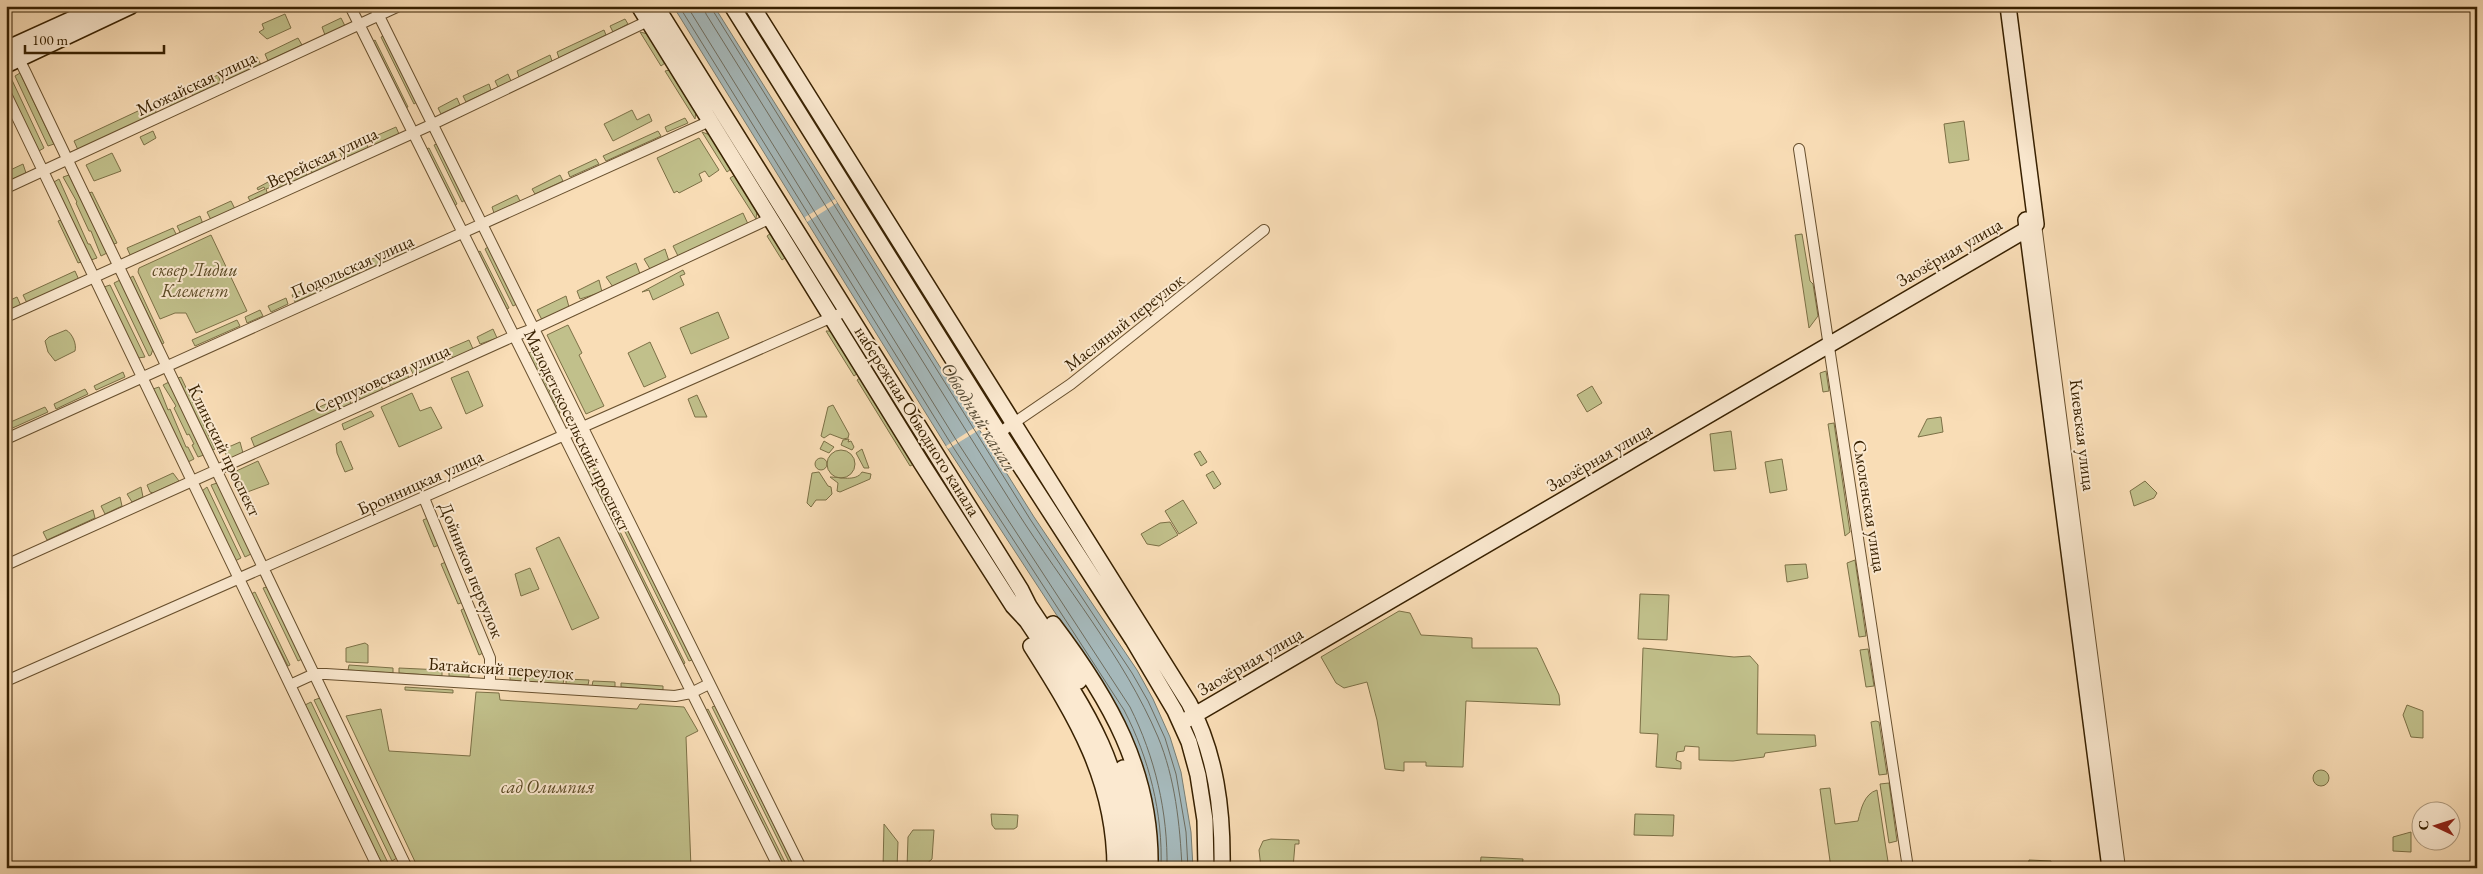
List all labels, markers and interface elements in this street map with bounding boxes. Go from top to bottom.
scale bar [25,22,164,54]
text: 100 m [32,30,69,49]
street label: Можайская улица [132,45,260,121]
street label: Верейская улица [263,121,382,193]
street label: Заозёрная улица [1892,212,2007,292]
street label: Подольская улица [287,228,418,303]
park label: сквер Лидии Клемент [152,258,238,302]
street label: Масляный переулок [1059,268,1189,376]
street label: набережная Обводного канала [850,321,987,521]
street label: Малодетскосельский проспект [519,325,637,535]
street label: Серпуховская улица [311,337,454,418]
water label: Обводный канал [935,357,1023,477]
street label: Киевская улица [2065,378,2101,493]
street label: Клинский проспект [183,380,267,520]
street label: Заозёрная улица [1542,417,1657,497]
street label: Смоленская улица [1848,438,1892,575]
street label: Бронницкая улица [353,444,487,520]
street label: Дойников переулок [434,499,510,642]
street label: Заозёрная улица [1193,621,1308,701]
street label: Батайский переулок [427,651,575,685]
park label: сад Олимпия [501,775,595,798]
north arrow [2410,802,2460,852]
text: С [2414,819,2432,831]

